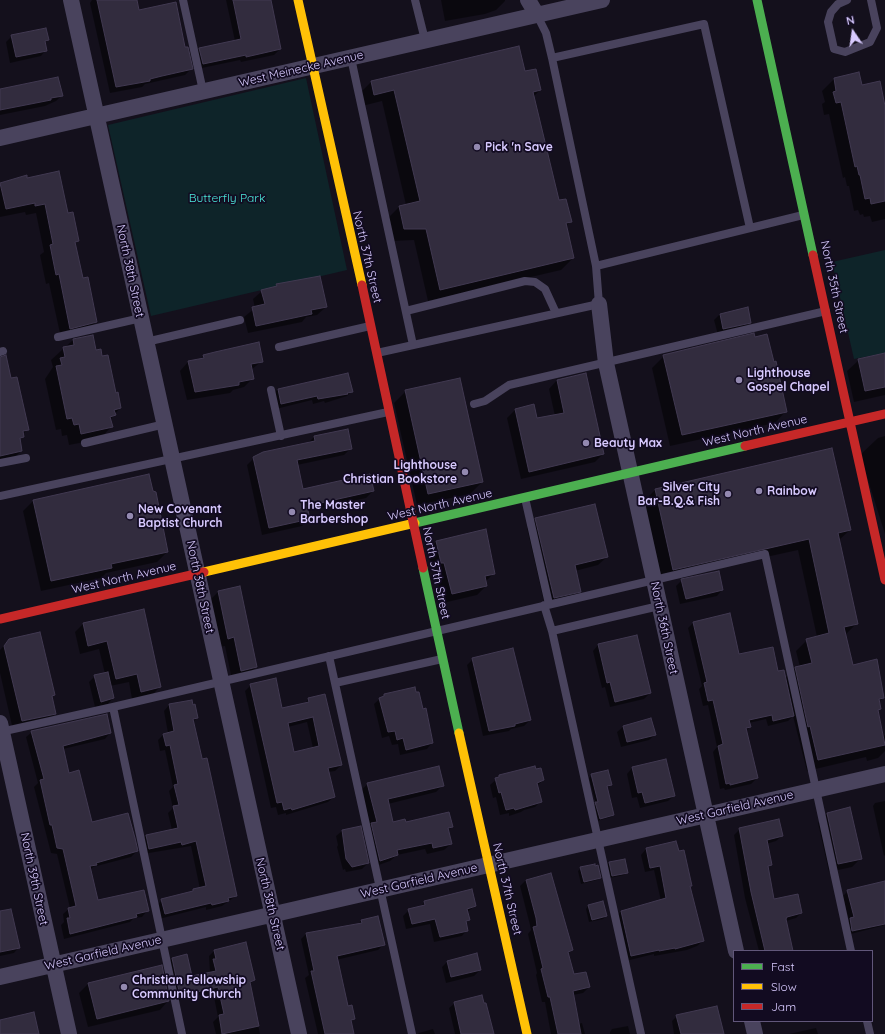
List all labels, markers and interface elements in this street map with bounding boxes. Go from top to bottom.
north arrow [833,12,873,52]
text: N [845,13,856,28]
street label: West Meinecke Avenue [237,48,365,90]
place label: Pick 'n Save [485,140,553,154]
marker: Pick 'n Save [472,142,482,152]
park label: Butterfly Park [189,191,265,205]
street label: North 37th Street [349,210,385,304]
street label: North 38th Street [113,223,147,319]
street label: North 35th Street [817,239,851,335]
place label: Lighthouse Gospel Chapel [747,366,830,394]
marker: Lighthouse Gospel Chapel [734,375,744,385]
street label: West North Avenue [701,412,809,450]
place label: Beauty Max [594,436,662,450]
marker: Beauty Max [581,438,591,448]
place label: Lighthouse Christian Bookstore [343,458,457,486]
marker: Lighthouse Christian Bookstore [460,467,470,477]
place label: Silver City Bar-B.Q.& Fish [637,480,720,508]
place label: Rainbow [767,484,817,498]
street label: West North Avenue [386,486,494,524]
marker: Rainbow [754,486,764,496]
marker: Silver City Bar-B.Q.& Fish [723,489,733,499]
place label: The Master Barbershop [300,498,368,526]
place label: New Covenant Baptist Church [138,502,223,530]
marker: The Master Barbershop [287,507,297,517]
marker: New Covenant Baptist Church [125,511,135,521]
street label: North 37th Street [419,525,453,621]
street label: North 38th Street [183,539,217,635]
street label: West North Avenue [70,559,178,597]
street label: North 36th Street [647,580,681,676]
street label: West Garfield Avenue [675,788,795,828]
street label: North 39th Street [17,831,51,927]
street label: North 37th Street [489,842,525,936]
street label: North 38th Street [252,856,288,952]
street label: West Garfield Avenue [359,861,479,901]
street label: West Garfield Avenue [43,933,163,973]
legend [733,950,873,1022]
text: Fast [771,959,795,974]
place label: Christian Fellowship Community Church [132,973,246,1001]
text: Slow [771,979,797,994]
marker: Christian Fellowship Community Church [119,982,129,992]
text: Jam [771,999,796,1014]

